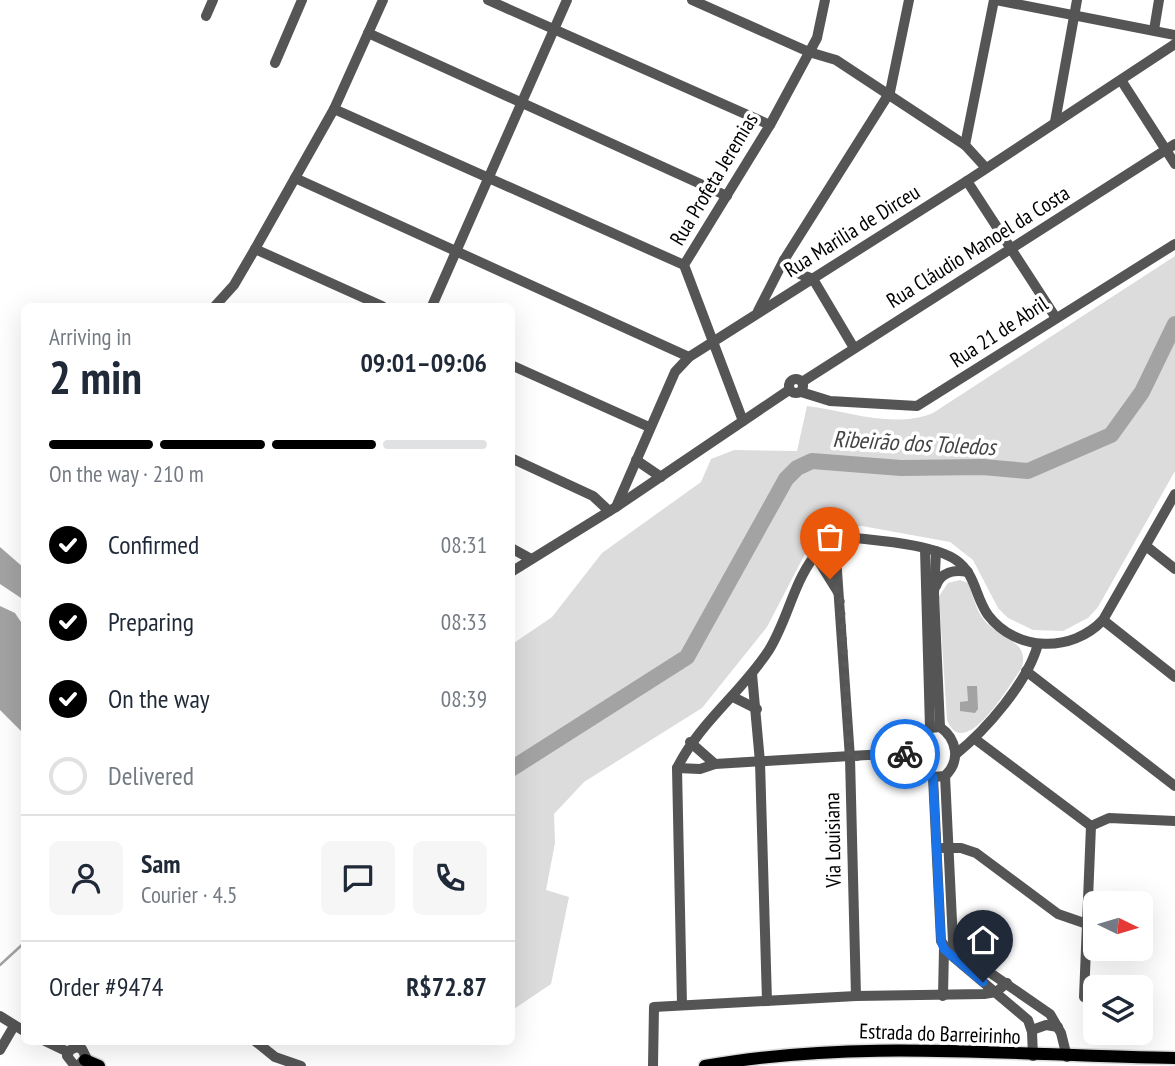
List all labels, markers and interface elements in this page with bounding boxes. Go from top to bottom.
street label: Rua Profeta Jeremias [663,108,764,250]
street label: Rua Marilia de Dirceu [779,178,925,283]
street label: Rua Cláudio Manoel da Costa [881,179,1074,314]
street label: Rua 21 de Abril [945,290,1053,373]
text: Arriving in [49,322,131,351]
text: 09:01–09:06 [360,346,487,379]
text: 2 min [49,347,142,407]
water label: Ribeirão dos Toledos [832,424,998,461]
text: On the way · 210 m [49,459,204,488]
pin [800,507,860,579]
icon: bag [811,518,849,556]
icon: check [49,526,87,564]
text: Confirmed [108,528,199,561]
text: 08:31 [441,530,487,559]
icon: check [49,603,87,641]
text: Preparing [108,605,194,638]
text: 08:33 [441,607,487,636]
icon: check [49,680,87,718]
text: On the way [108,682,210,715]
text: 08:39 [441,684,487,713]
courier [870,719,940,789]
icon: bike [886,735,924,773]
text: Delivered [108,759,194,792]
street label: Via Louisiana [818,792,847,889]
button: person [49,841,123,915]
button: chat [321,841,395,915]
button: phone [413,841,487,915]
text: Sam [141,847,180,880]
text: Courier · 4.5 [141,880,237,909]
north arrow [1083,891,1153,961]
map controls [1083,891,1153,1045]
pin [953,910,1013,982]
icon: home [964,921,1002,959]
text: Order #9474 [49,970,164,1003]
text: R$72.87 [406,970,487,1003]
button: layers [1083,975,1153,1045]
street label: Estrada do Barreirinho [859,1017,1021,1050]

